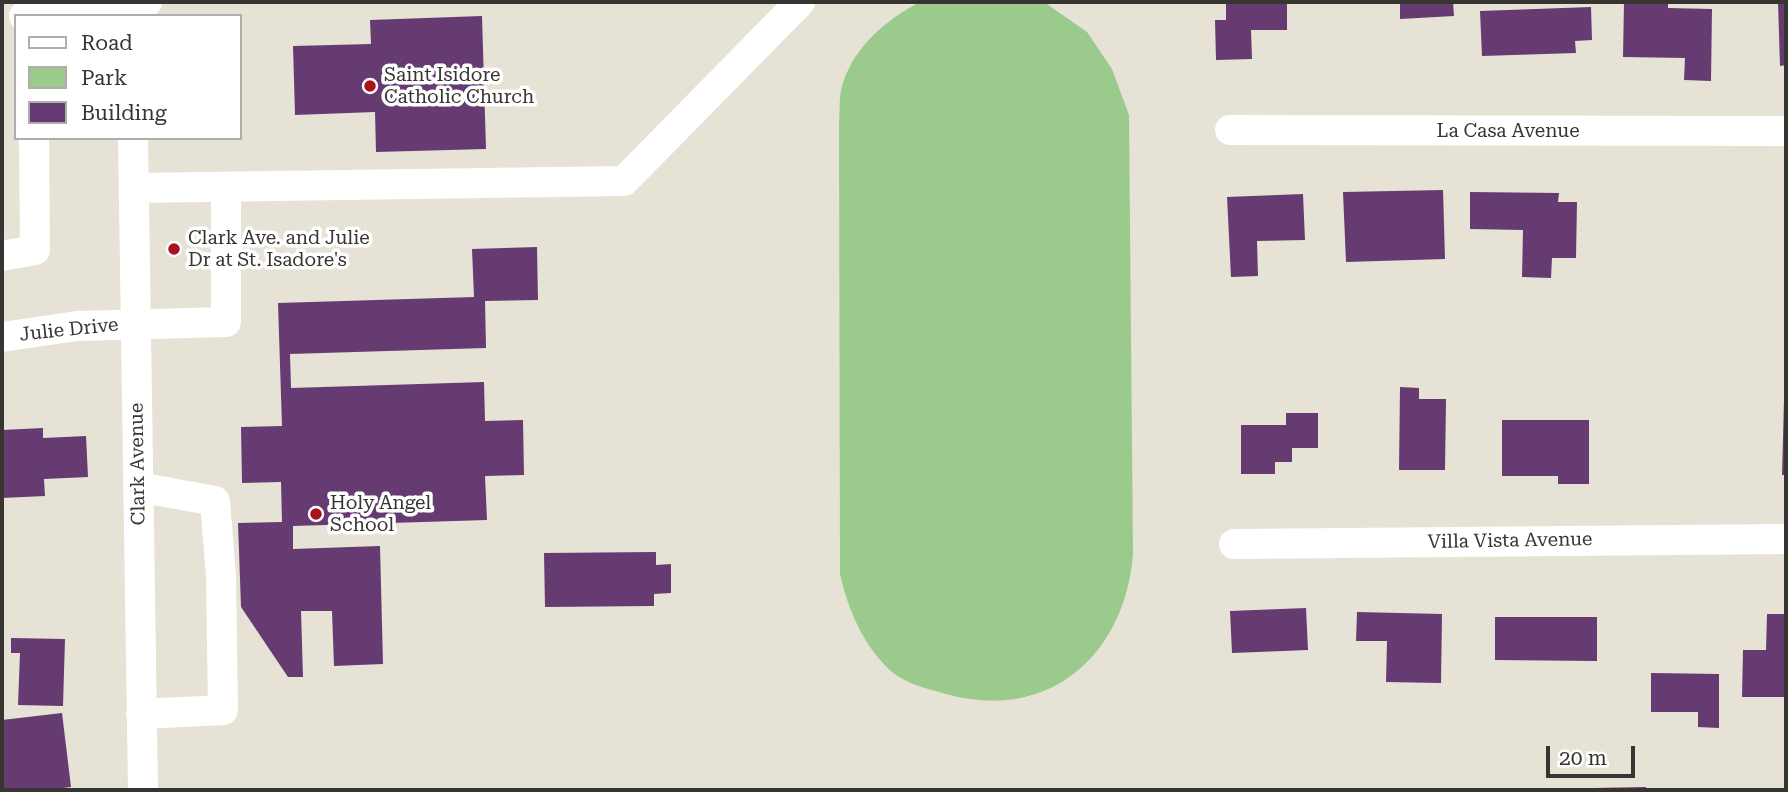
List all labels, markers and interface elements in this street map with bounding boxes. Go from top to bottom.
legend [14,14,242,140]
text: Road [81,31,133,55]
place label: Saint Isidore Catholic Church [384,64,534,108]
text: Park [81,66,127,90]
marker: Saint Isidore Catholic Church [362,78,378,94]
text: Building [81,101,167,125]
street label: La Casa Avenue [1436,120,1580,142]
place label: Clark Ave. and Julie Dr at St. Isadore's [188,227,370,271]
marker: Clark Ave. and Julie Dr at St. Isadore's [166,241,182,257]
street label: Julie Drive [19,313,119,347]
street label: Clark Avenue [126,403,150,525]
place label: Holy Angel School [330,492,431,536]
marker: Holy Angel School [308,506,324,522]
street label: Villa Vista Avenue [1427,528,1593,554]
scale bar [1550,732,1639,776]
text: 20 m [1559,746,1607,770]

